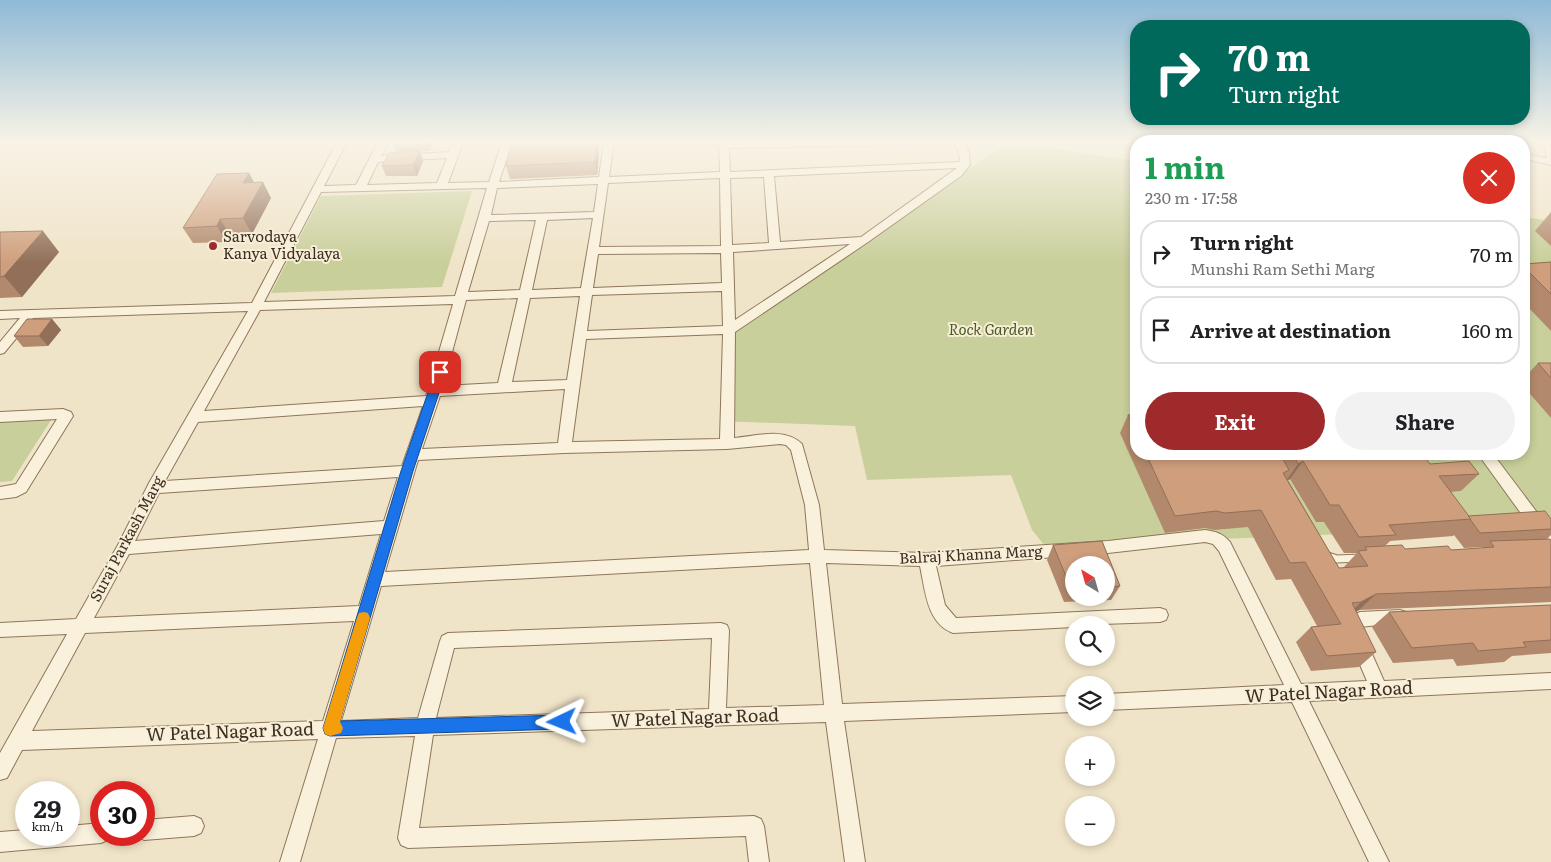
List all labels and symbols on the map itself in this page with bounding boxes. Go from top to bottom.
place label: Sarvodaya Kanya Vidyalaya [223,224,341,264]
marker: Sarvodaya Kanya Vidyalaya [207,240,219,252]
park label: Rock Garden [949,317,1033,340]
pin [419,351,461,393]
street label: Suraj Parkash Marg [83,471,169,605]
street label: Balraj Khanna Marg [899,538,1044,569]
north arrow [1065,556,1115,606]
street label: W Patel Nagar Road [1244,673,1414,708]
position arrow [535,695,587,747]
street label: W Patel Nagar Road [610,700,779,733]
street label: W Patel Nagar Road [145,714,314,747]
speed limit sign: 30 [90,781,155,846]

